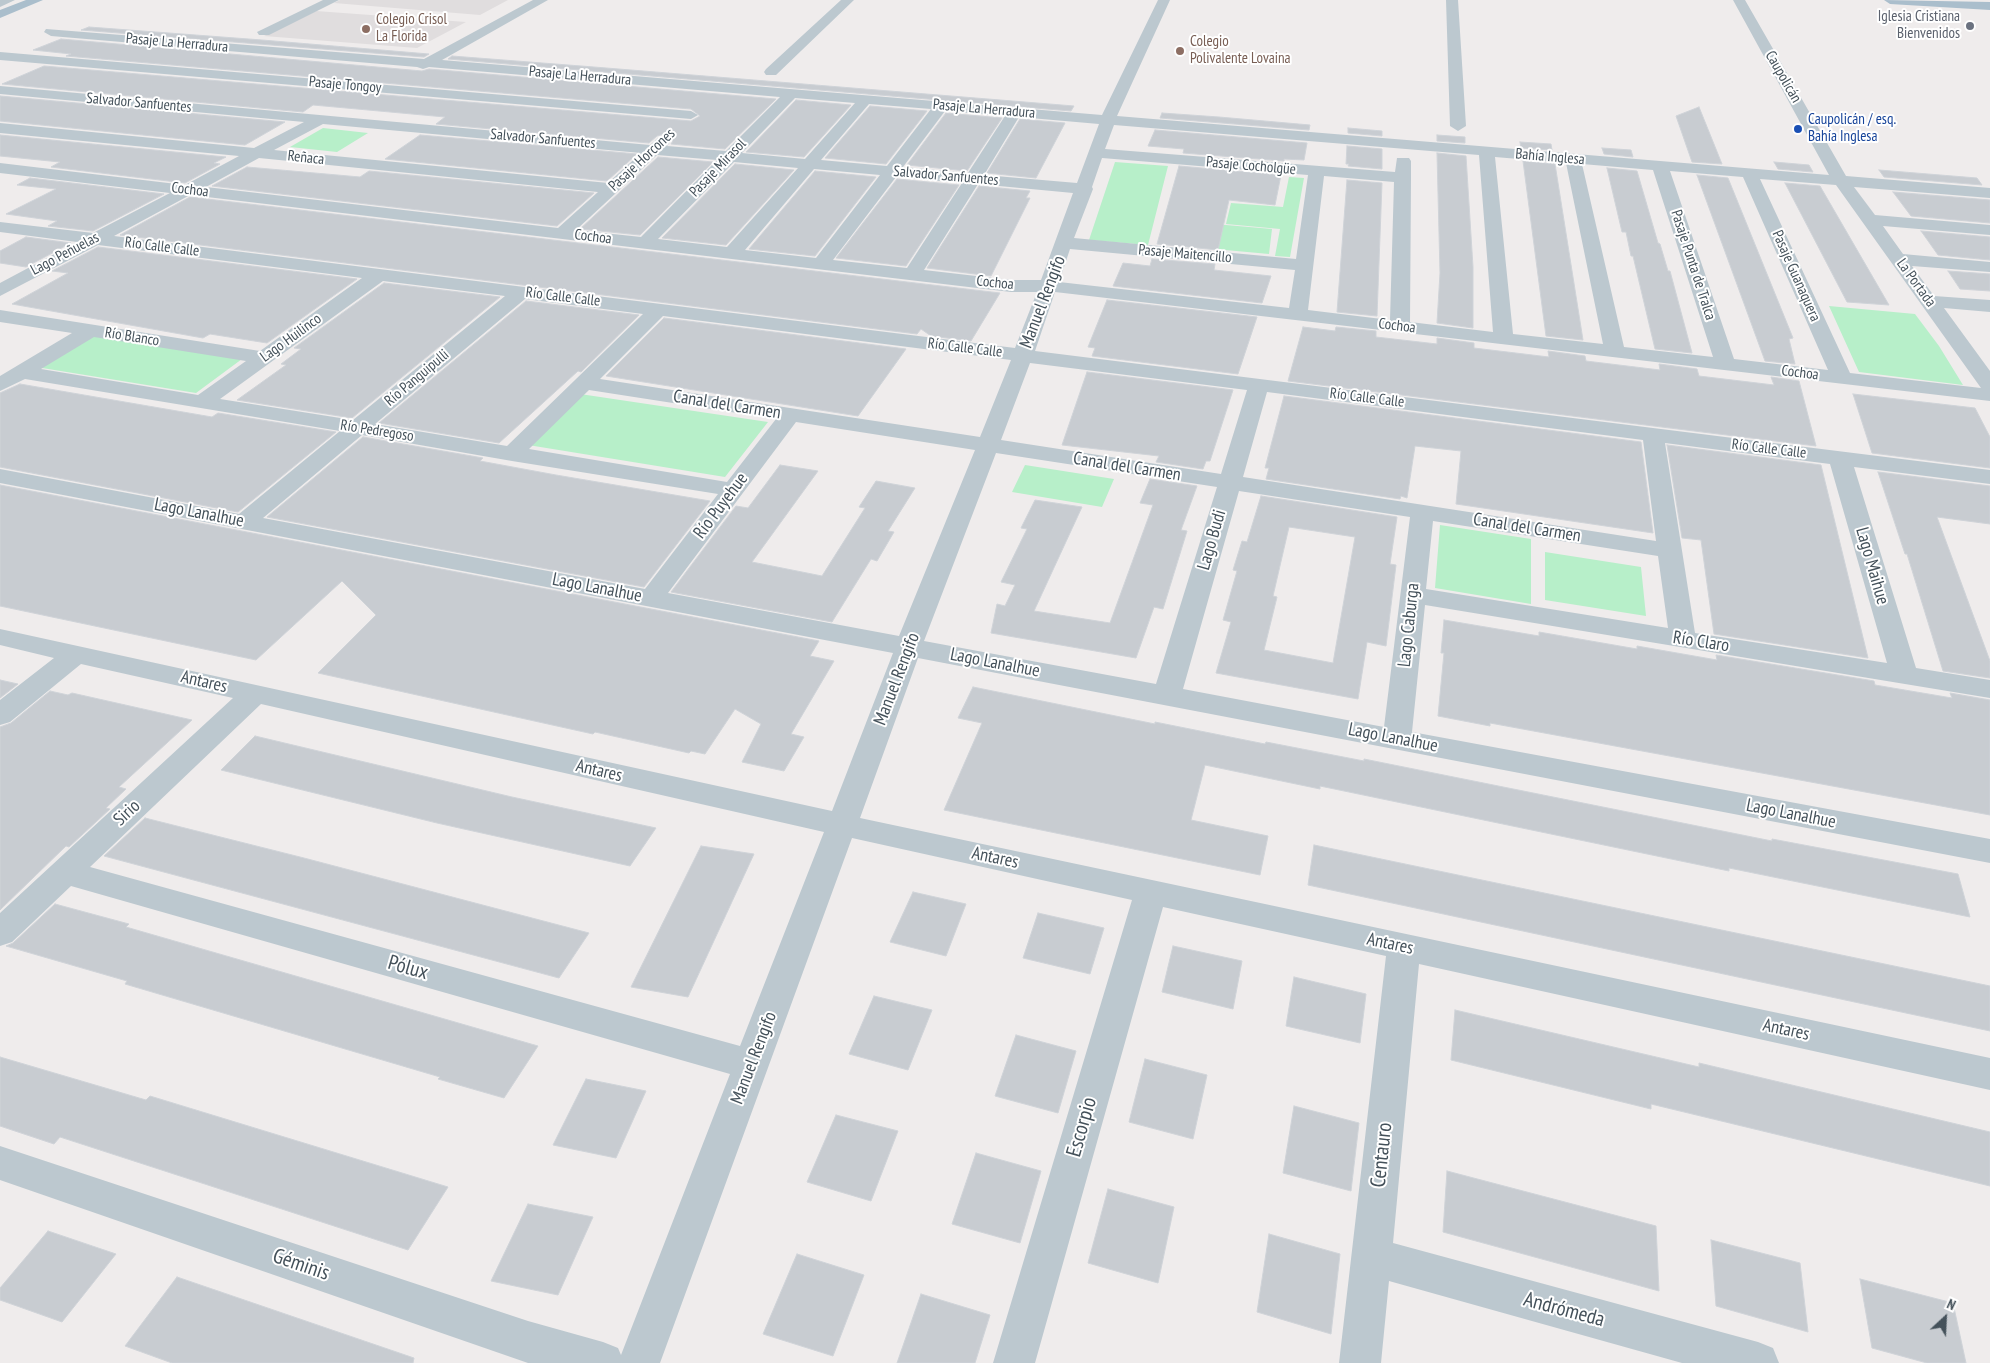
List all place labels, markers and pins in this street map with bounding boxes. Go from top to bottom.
place label: Iglesia Cristiana Bienvenidos [1878,8,1960,43]
place label: Colegio Crisol La Florida [376,11,447,46]
marker: Iglesia Cristiana Bienvenidos [1964,20,1976,32]
marker: Colegio Crisol La Florida [360,23,372,35]
place label: Colegio Polivalente Lovaina [1190,33,1291,68]
marker: Colegio Polivalente Lovaina [1174,45,1186,57]
place label: Caupolicán / esq. Bahía Inglesa [1808,111,1896,146]
marker: Caupolicán / esq. Bahía Inglesa [1792,123,1804,135]

